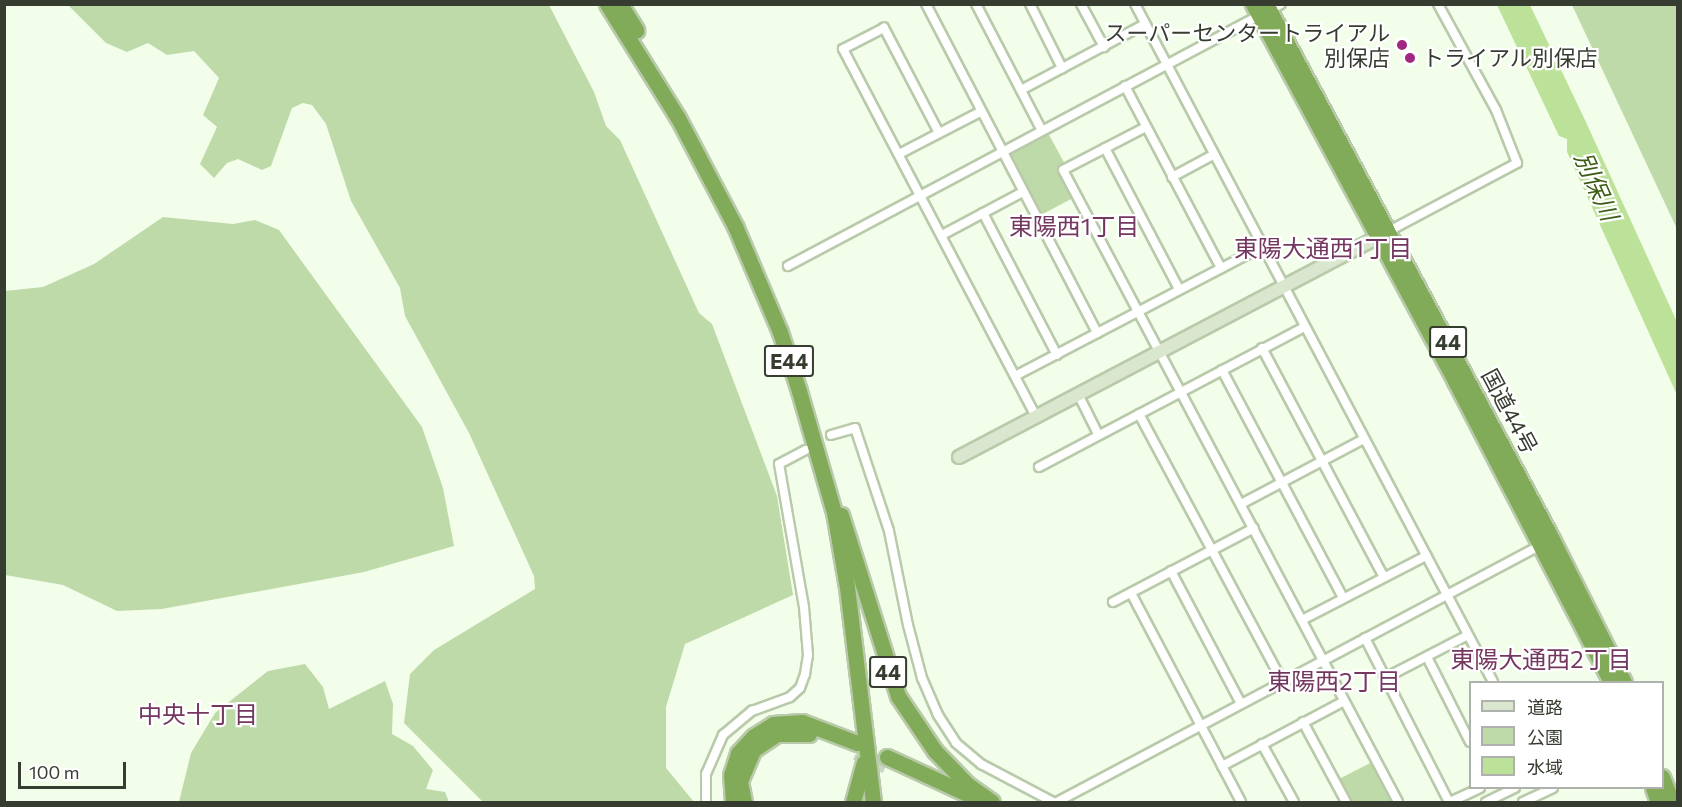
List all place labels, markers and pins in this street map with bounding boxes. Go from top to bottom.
place label: スーパーセンタートライアル 別保店 [1104,19,1390,70]
marker: スーパーセンタートライアル 別保店 [1395,38,1409,52]
place label: トライアル別保店 [1422,45,1598,71]
marker: トライアル別保店 [1403,51,1417,65]

